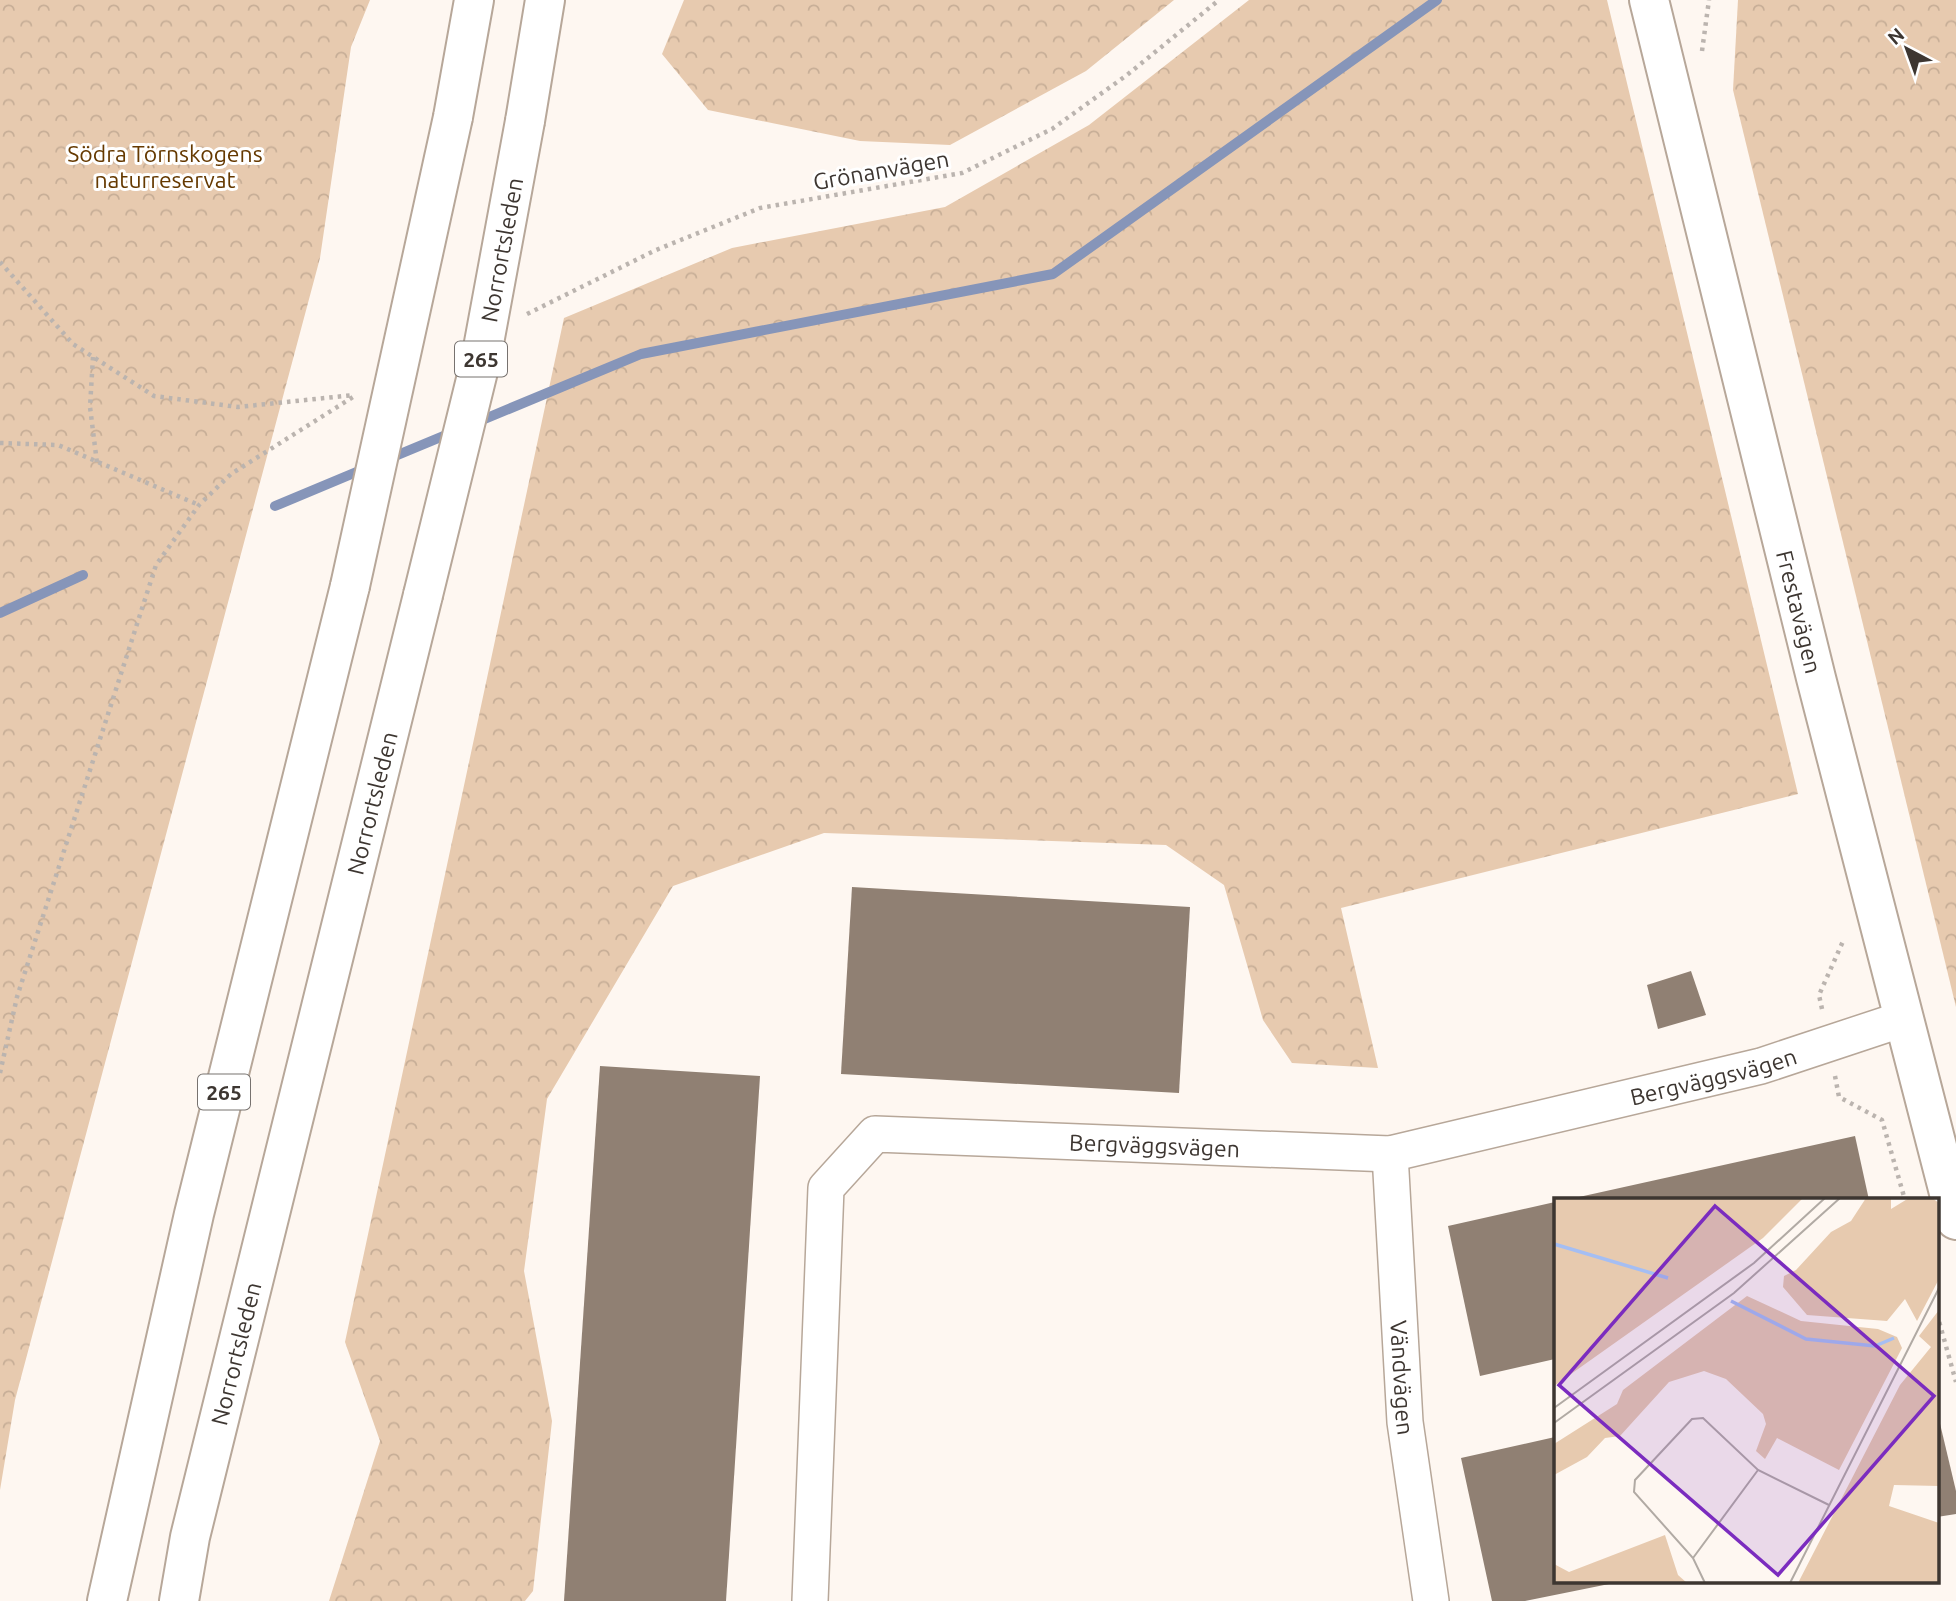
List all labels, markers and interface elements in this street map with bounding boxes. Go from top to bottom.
north arrow [1872,14,1942,84]
text: N [1883,23,1908,49]
park label: Södra Törnskogens naturreservat [67,141,263,192]
street label: Grönanvägen [811,146,951,194]
street label: Norrortsleden [476,176,527,324]
road number: 265 [455,342,507,376]
street label: Frestavägen [1772,548,1827,676]
street label: Norrortsleden [342,729,401,877]
street label: Bergväggsvägen [1627,1043,1800,1109]
road number: 265 [198,1074,250,1110]
street label: Bergväggsvägen [1069,1129,1240,1161]
inset map [1554,1198,1938,1584]
street label: Norrortsleden [206,1279,265,1428]
street label: Vändvägen [1387,1320,1419,1437]

